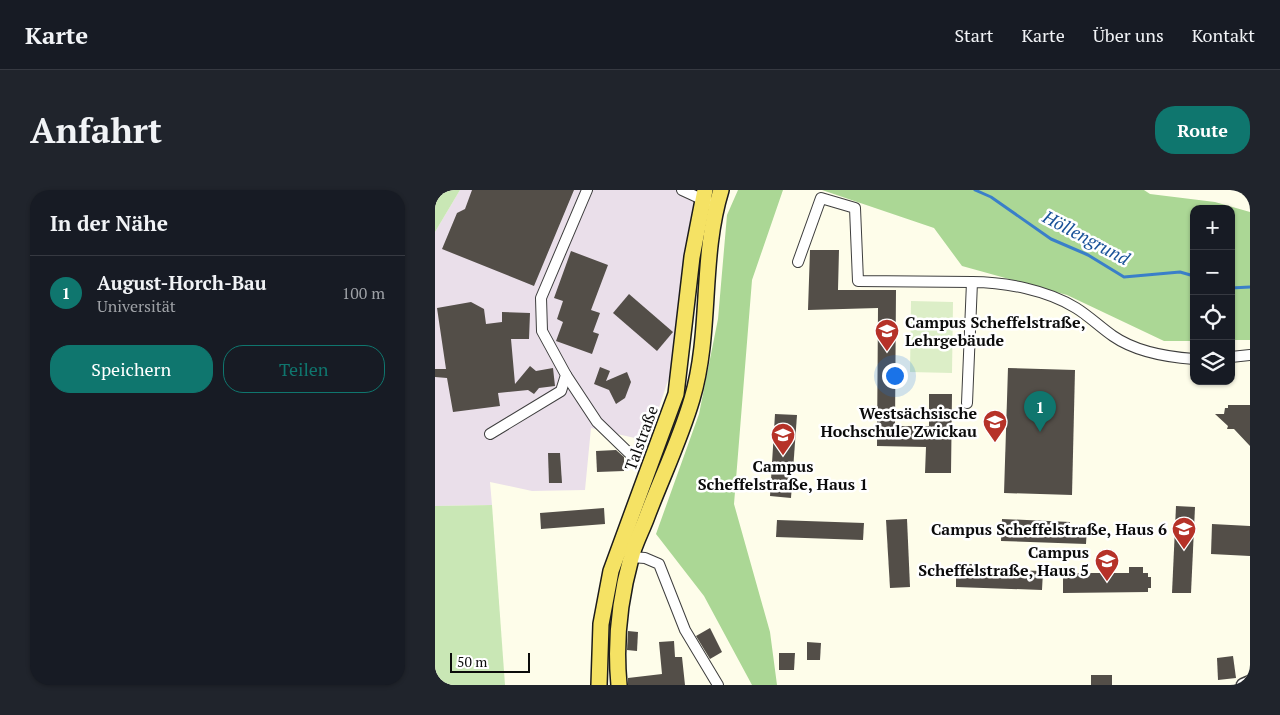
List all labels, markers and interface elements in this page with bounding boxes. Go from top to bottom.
text: Karte [25,19,88,51]
text: Start [954,23,993,47]
text: Karte [1021,23,1065,47]
text: Über uns [1093,23,1164,47]
text: Kontakt [1192,23,1255,47]
button: Route [1155,106,1250,154]
text: Anfahrt [30,107,162,153]
water label: Höllengrund [1038,204,1134,270]
map controls [1190,205,1235,385]
button: + [1190,205,1235,250]
text: In der Nähe [50,209,168,237]
button: − [1190,250,1235,295]
text: August-Horch-Bau [97,270,267,295]
text: 1 [61,282,71,304]
text: 100 m [342,282,385,304]
text: Universität [97,295,176,317]
button: locate [1190,295,1235,340]
place label: Campus Scheffelstraße, Lehrgebäude [905,311,1086,351]
school or university icon: Campus Scheffelstraße, Lehrgebäude [874,318,900,352]
button: layers [1190,340,1235,385]
button: Speichern [50,345,213,393]
button: Teilen [223,345,385,393]
your location [882,363,908,389]
pin: 1 [1024,391,1056,432]
street label: Talstraße [619,402,663,474]
place label: Westsächsische Hochschule Zwickau [820,402,977,442]
school or university icon: Westsächsische Hochschule Zwickau [982,409,1008,443]
school or university icon: Campus Scheffelstraße, Haus 1 [770,422,796,456]
place label: Campus Scheffelstraße, Haus 1 [698,455,868,495]
school or university icon: Campus Scheffelstraße, Haus 6 [1171,516,1197,550]
place label: Campus Scheffelstraße, Haus 6 [931,518,1167,540]
place label: Campus Scheffelstraße, Haus 5 [918,541,1089,581]
school or university icon: Campus Scheffelstraße, Haus 5 [1094,548,1120,582]
scale bar [450,650,530,673]
text: 50 m [457,652,487,671]

